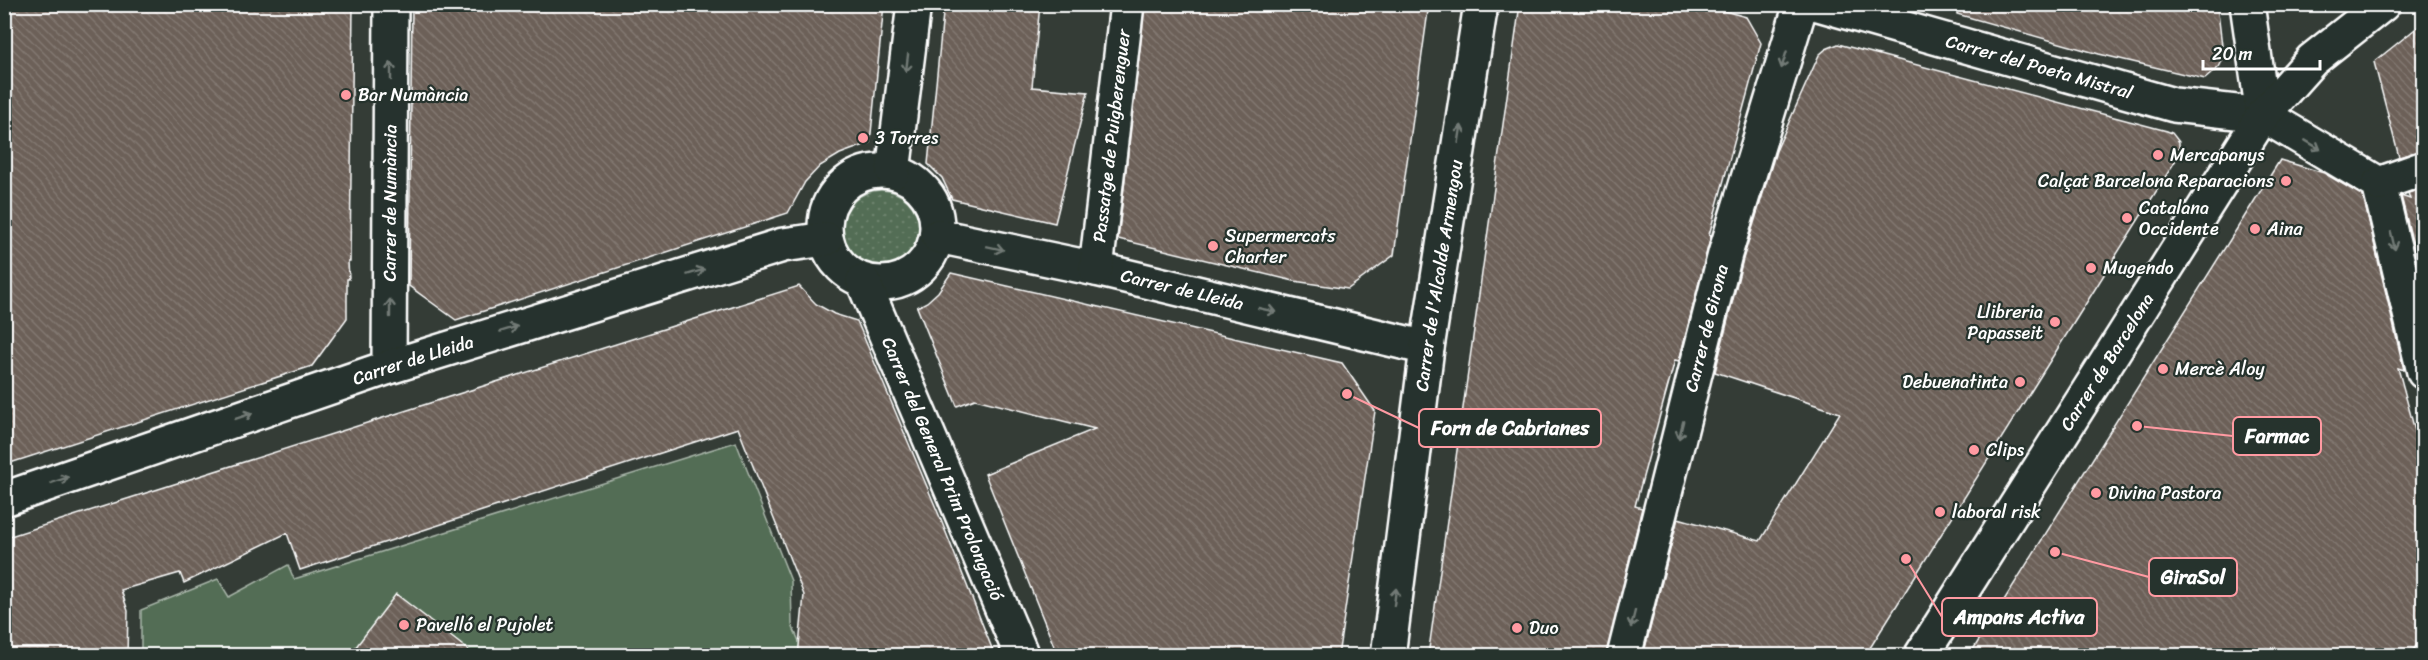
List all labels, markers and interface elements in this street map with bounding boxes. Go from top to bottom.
street label: Carrer del Poeta Mistral [1942,25,2137,109]
street label: Passatge de Puigberenguer [1083,26,1140,244]
scale bar [2203,33,2320,71]
text: 20 m [2212,38,2252,70]
one-way arrow [1778,50,1789,69]
one-way arrow [901,52,912,72]
one-way arrow [385,62,397,82]
place label: Bar Numància [358,79,468,111]
marker: Bar Numància [339,88,353,102]
place label: 3 Torres [875,122,939,154]
street label: Carrer de Numància [373,124,406,282]
one-way arrow [1455,125,1466,144]
marker: 3 Torres [856,131,870,145]
place label: Mercapanys [2170,139,2265,171]
one-way arrow [2304,140,2322,151]
marker: Mercapanys [2151,148,2165,162]
street label: Carrer de l'Alcalde Armengou [1406,157,1472,393]
place label: Calçat Barcelona Reparacions [2038,165,2275,197]
marker: Calçat Barcelona Reparacions [2279,174,2293,188]
place label: Catalana Occidente [2139,192,2219,245]
marker: Catalana Occidente [2120,211,2134,225]
place label: Aina [2266,213,2303,245]
place label: Supermercats Charter [1225,220,1336,273]
marker: Aina [2248,222,2262,236]
one-way arrow [2387,231,2399,250]
marker: Supermercats Charter [1206,239,1220,253]
one-way arrow [985,243,1004,254]
place label: Mugendo [2103,252,2174,284]
street label: Carrer de Lleida [1117,259,1247,320]
street label: Carrer de Girona [1675,261,1738,396]
marker: Mugendo [2084,261,2098,275]
one-way arrow [686,266,705,277]
street label: Carrer de Barcelona [2051,286,2163,437]
place label: Llibreria Papasseit [1967,296,2043,349]
one-way arrow [384,299,396,319]
one-way arrow [1257,305,1276,316]
marker: Llibreria Papasseit [2048,315,2062,329]
one-way arrow [499,323,518,334]
street label: Carrer de Lleida [348,326,478,394]
street label: Carrer del General Prim Prolongació [872,332,1013,607]
place label: Mercè Aloy [2175,353,2265,385]
marker: Mercè Aloy [2156,362,2170,376]
place label: Debuenatinta [1902,366,2008,398]
marker: Debuenatinta [2013,375,2027,389]
callout: Forn de Cabrianes [1419,409,1601,447]
one-way arrow [234,410,253,421]
text: Forn de Cabrianes [1430,411,1590,446]
callout: Farmac [2233,417,2321,455]
text: Farmac [2244,419,2310,454]
one-way arrow [1674,420,1686,439]
place label: Clips [1986,434,2025,466]
marker: Clips [1967,443,1981,457]
one-way arrow [50,473,69,484]
place label: Divina Pastora [2108,477,2221,509]
marker: Divina Pastora [2089,486,2103,500]
place label: laboral risk [1952,496,2041,528]
marker: laboral risk [1933,505,1947,519]
callout: GiraSol [2149,558,2237,596]
text: GiraSol [2160,560,2226,595]
one-way arrow [1390,588,1401,608]
callout: Ampans Activa [1942,598,2097,636]
text: Ampans Activa [1953,600,2085,635]
place label: Pavelló el Pujolet [416,609,554,641]
one-way arrow [1627,609,1639,628]
place label: Duo [1529,612,1559,644]
marker: Pavelló el Pujolet [397,618,411,632]
marker: Duo [1510,621,1524,635]

